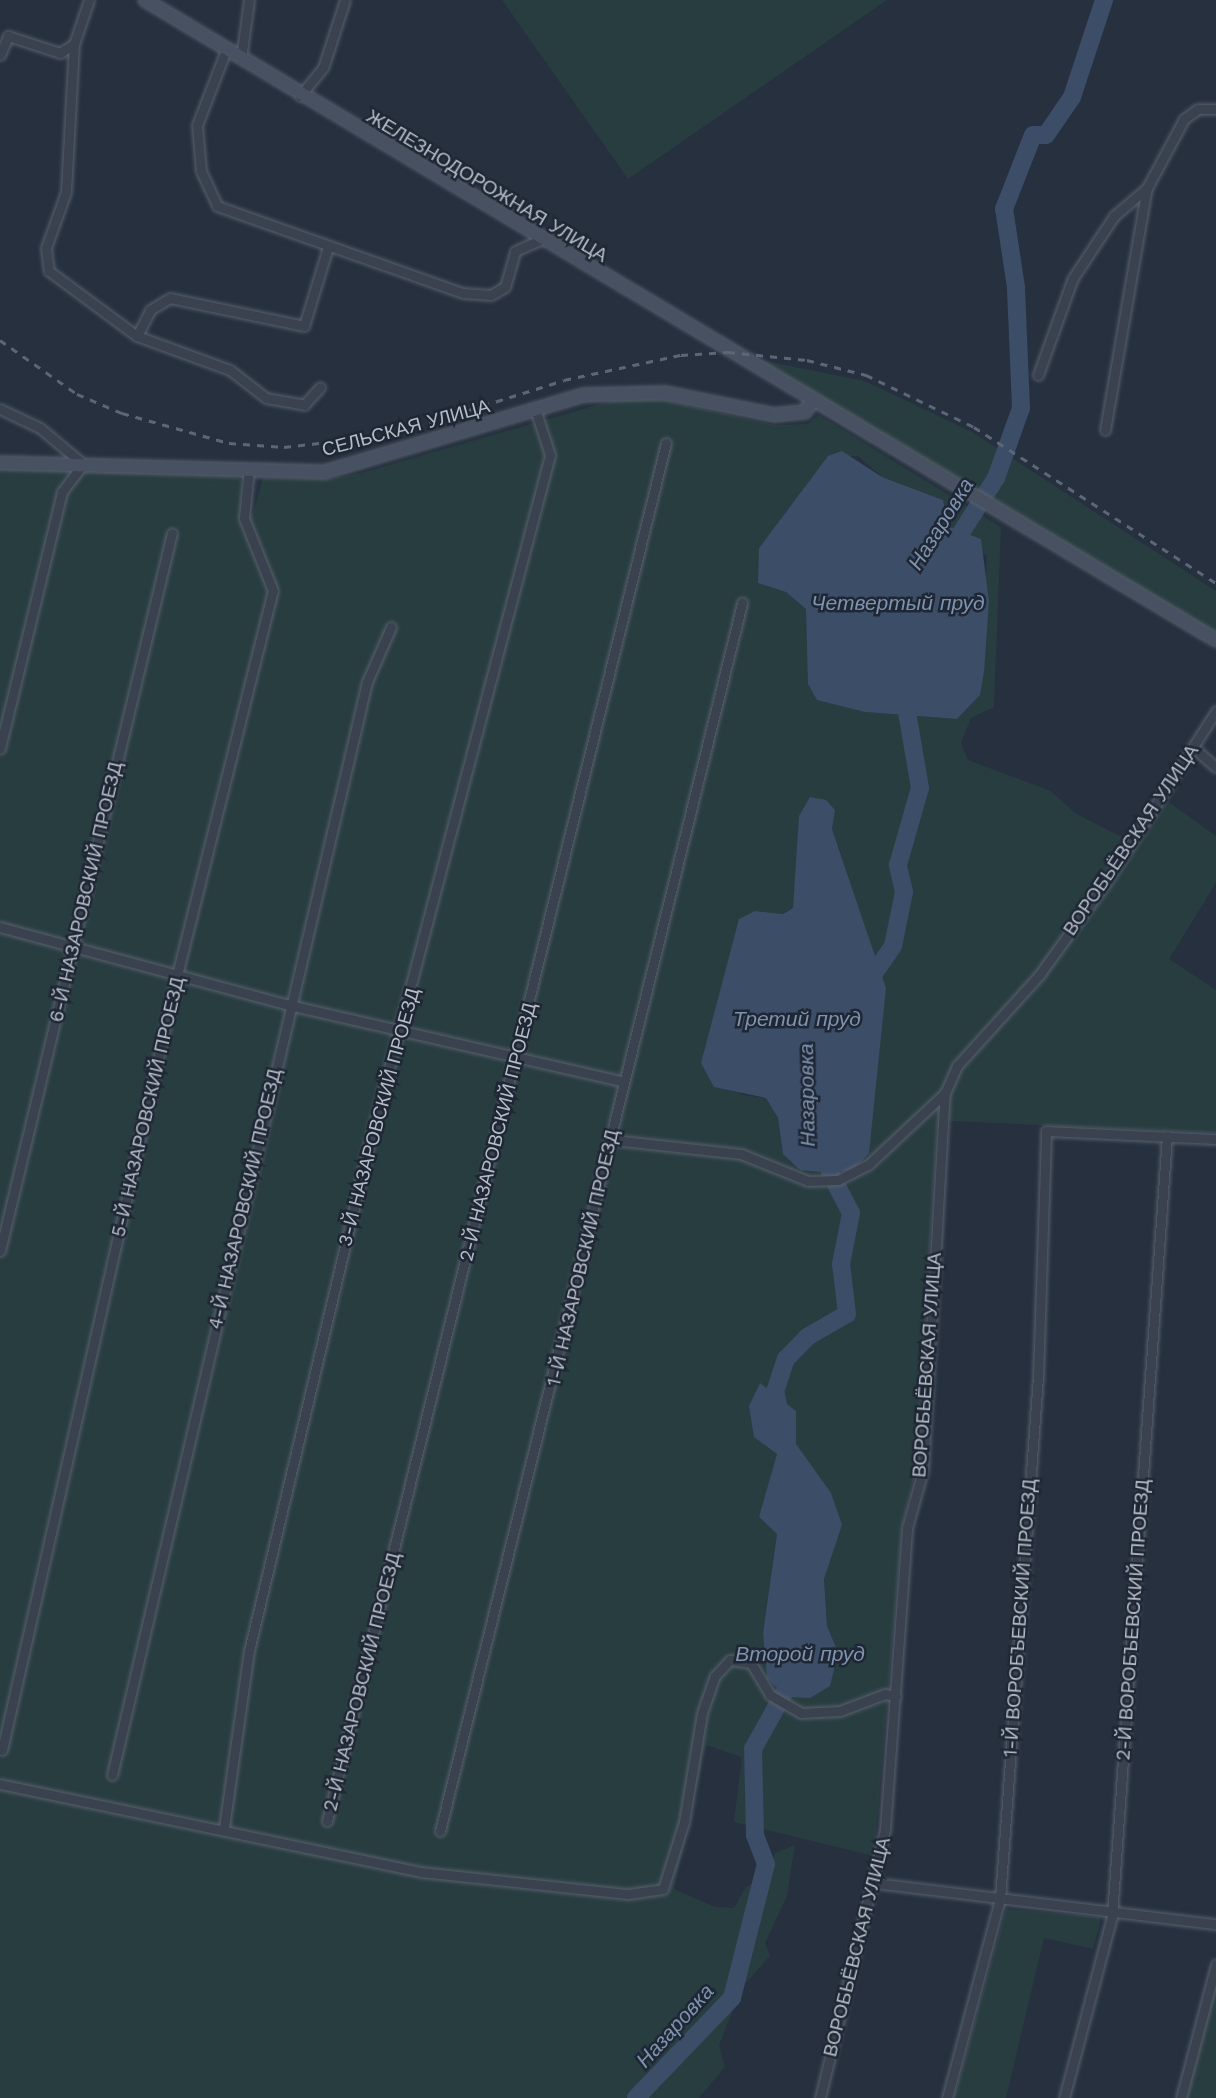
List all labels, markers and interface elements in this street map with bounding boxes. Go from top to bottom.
street label: ЖЕЛЕЗНОДОРОЖНАЯ УЛИЦА [362,105,612,267]
street label: СЕЛЬСКАЯ УЛИЦА [320,395,492,461]
water label: Назаровка [903,473,979,575]
water label: Четвертый пруд [811,590,985,616]
street label: ВОРОБЬЁВСКАЯ УЛИЦА [1059,740,1203,940]
street label: 6-Й НАЗАРОВСКИЙ ПРОЕЗД [45,760,127,1024]
street label: 5-Й НАЗАРОВСКИЙ ПРОЕЗД [107,975,189,1239]
street label: 3-Й НАЗАРОВСКИЙ ПРОЕЗД [334,985,424,1249]
street label: 2-Й НАЗАРОВСКИЙ ПРОЕЗД [455,1000,541,1264]
water label: Третий пруд [733,1006,861,1032]
water label: Назаровка [793,1043,821,1147]
street label: 4-Й НАЗАРОВСКИЙ ПРОЕЗД [204,1066,286,1332]
street label: 1-Й НАЗАРОВСКИЙ ПРОЕЗД [542,1128,624,1388]
street label: ВОРОБЬЁВСКАЯ УЛИЦА [908,1252,946,1478]
street label: 1-Й ВОРОБЪЕВСКИЙ ПРОЕЗД [999,1478,1041,1758]
street label: 2-Й ВОРОБЪЕВСКИЙ ПРОЕЗД [1112,1479,1154,1761]
street label: 2-Й НАЗАРОВСКИЙ ПРОЕЗД [319,1550,405,1814]
water label: Второй пруд [735,1641,865,1667]
street label: ВОРОБЬЁВСКАЯ УЛИЦА [819,1835,895,2059]
water label: Назаровка [631,1979,719,2073]

